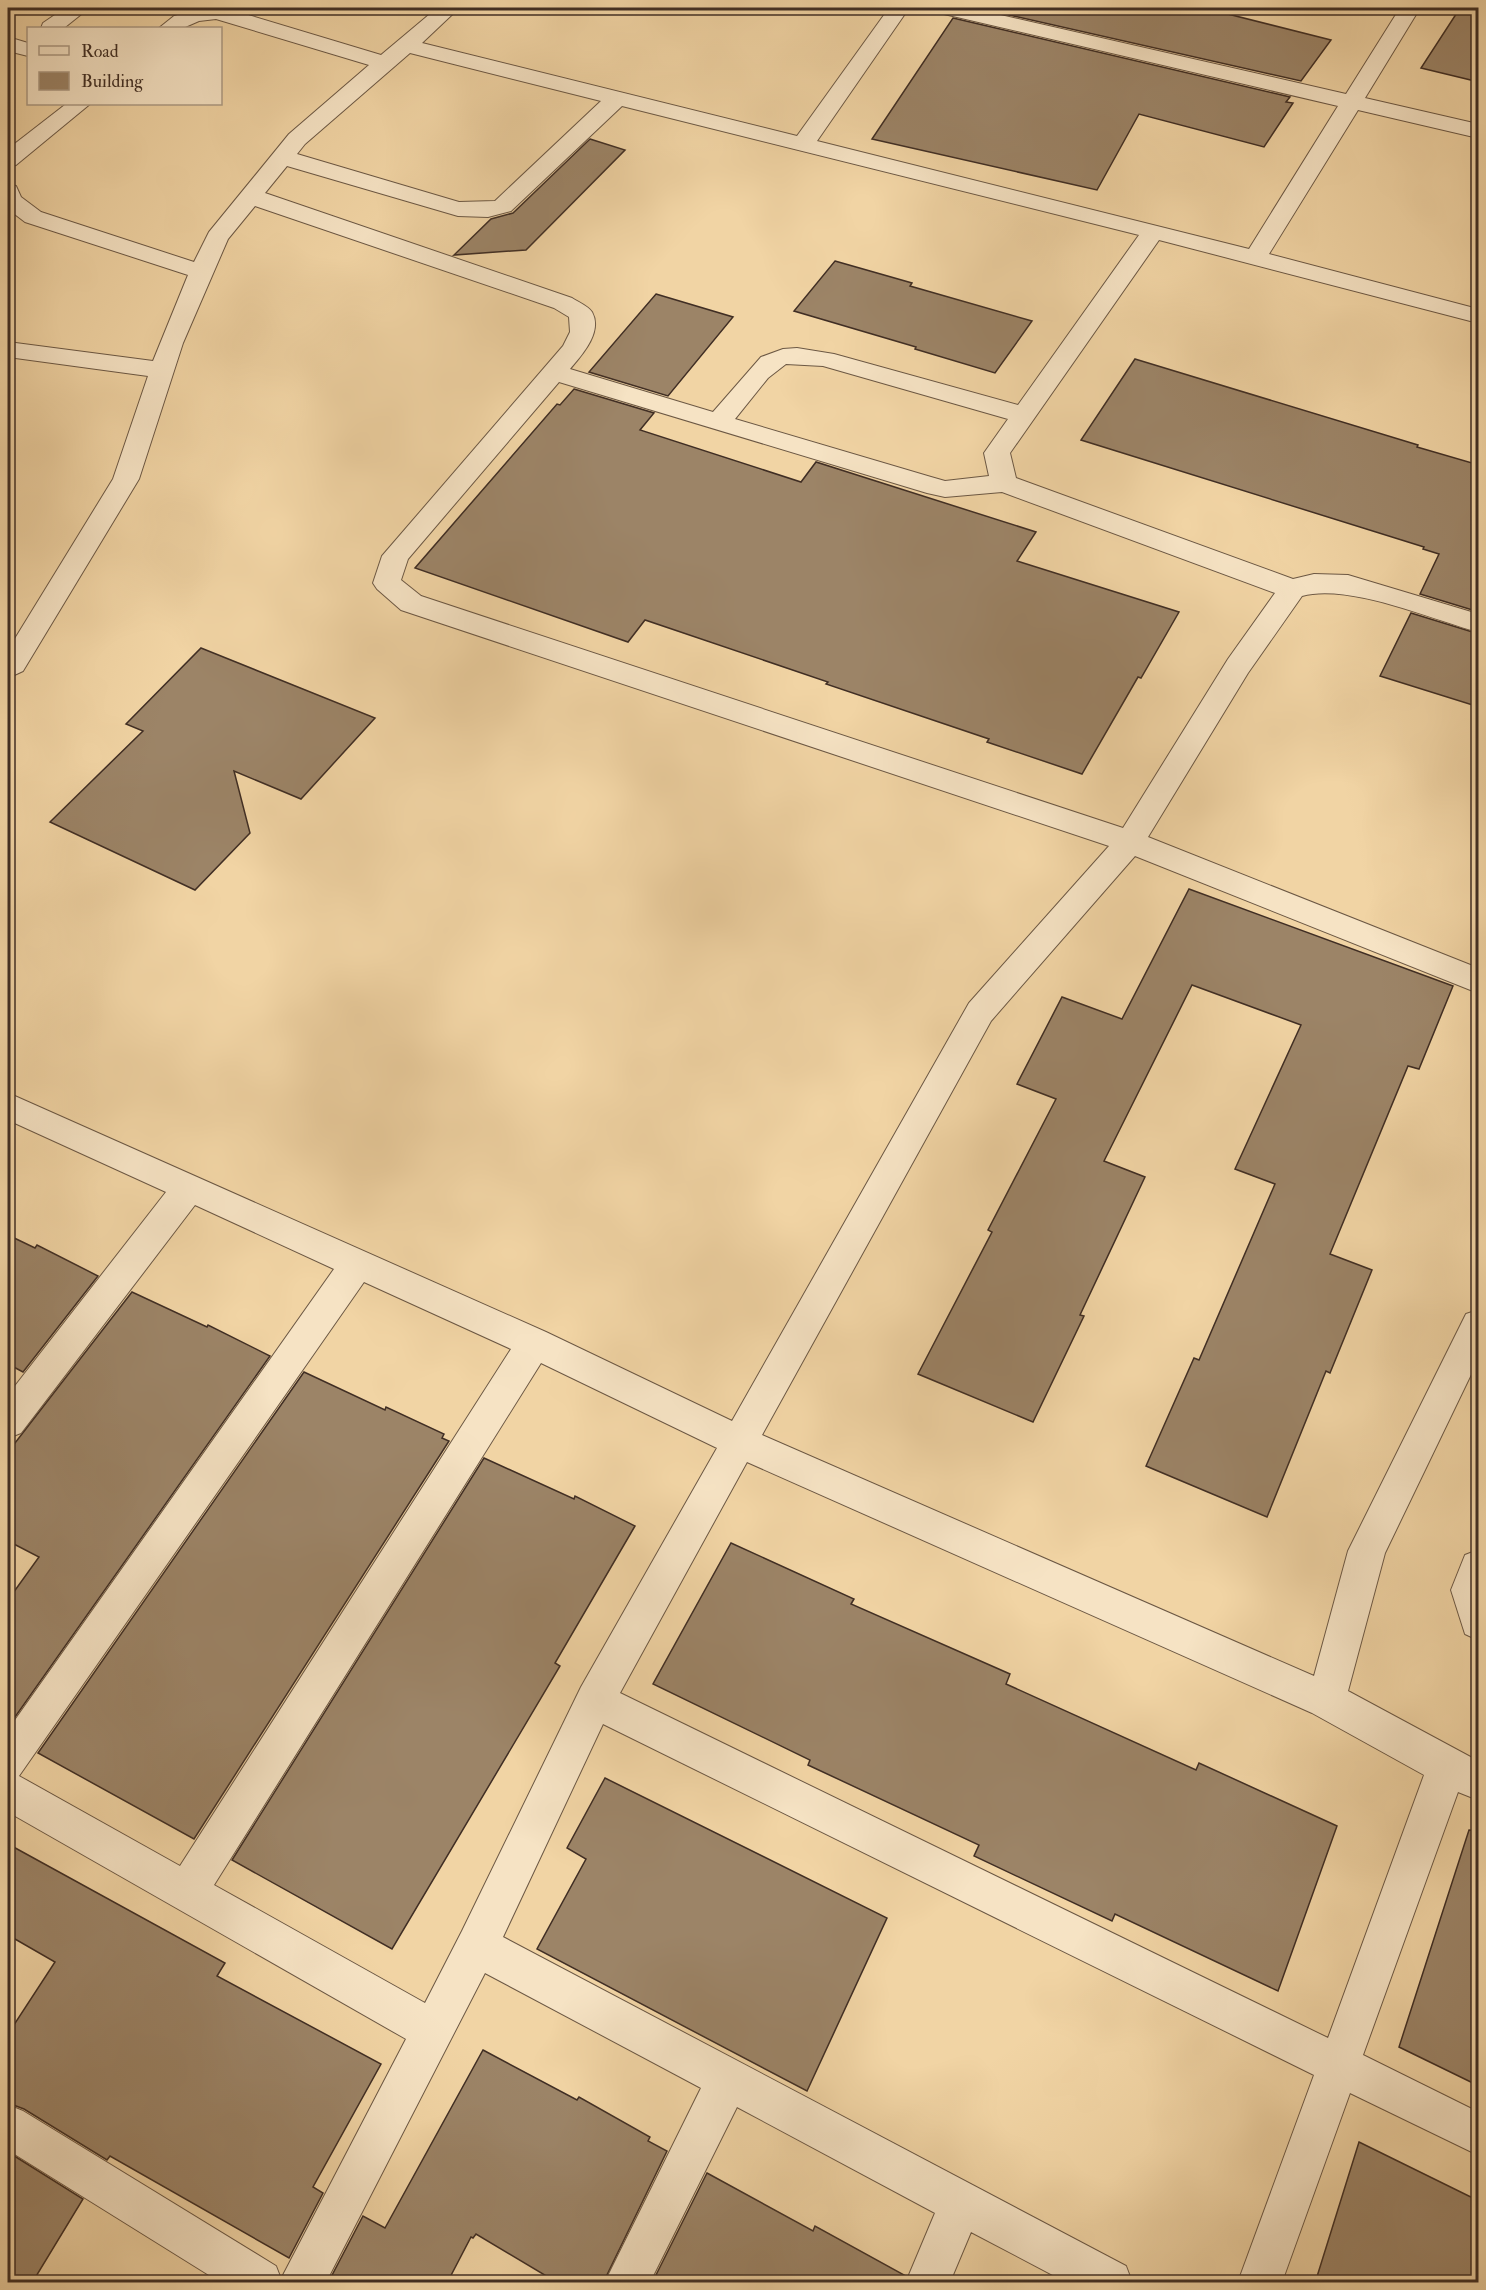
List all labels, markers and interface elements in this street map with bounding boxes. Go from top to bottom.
legend [27,27,222,105]
text: Road [81,40,119,63]
text: Building [81,70,144,93]

